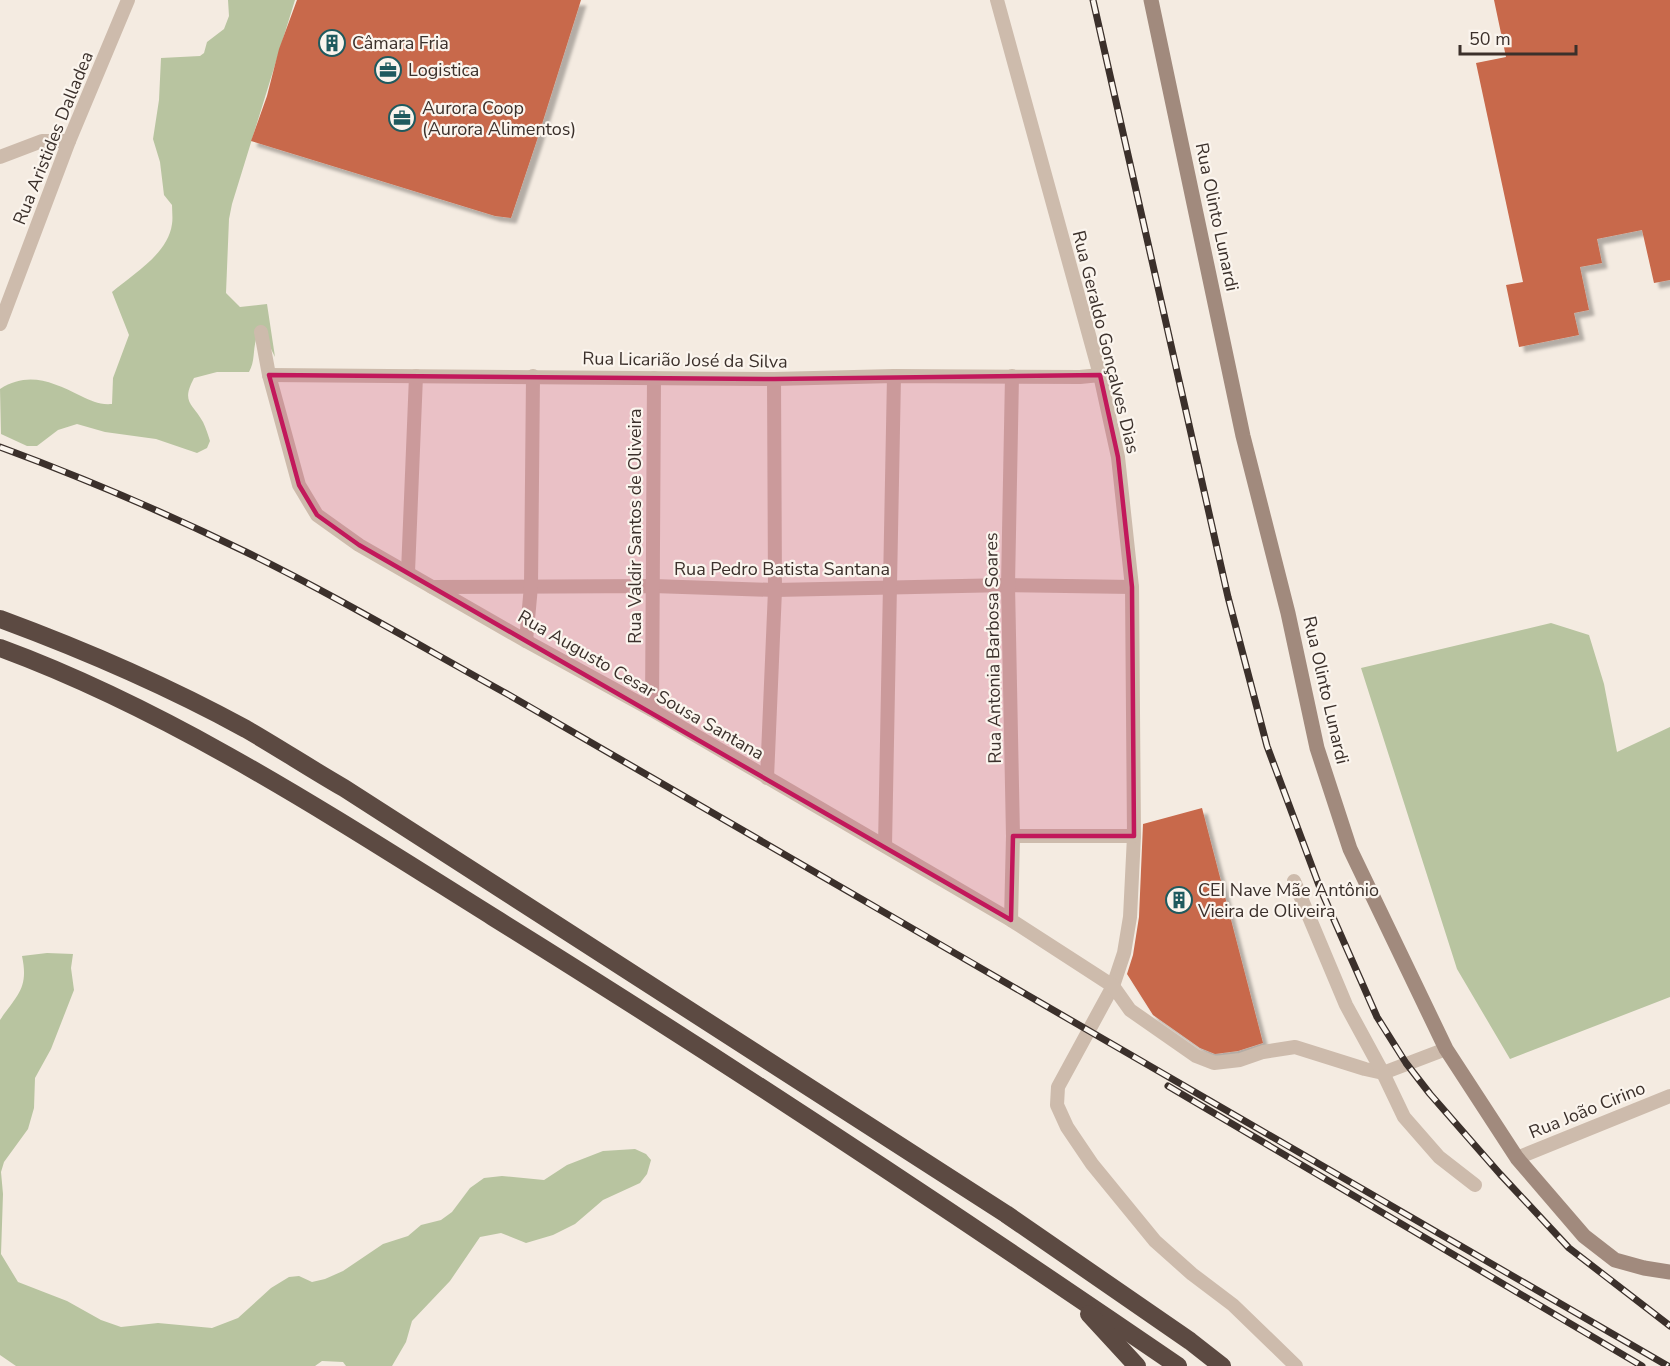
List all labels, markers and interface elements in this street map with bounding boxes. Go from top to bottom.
scale bar [1460,18,1576,56]
text: 50 m [1469,27,1511,51]
building icon: Câmara Fria [317,28,347,58]
place label: Câmara Fria [352,31,449,55]
street label: Rua Aristides Dalladea [7,48,99,228]
office icon: Logistica [373,55,403,85]
place label: Logistica [408,58,479,82]
place label: Aurora Coop (Aurora Alimentos) [422,96,576,141]
office icon: Aurora Coop (Aurora Alimentos) [387,103,417,133]
street label: Rua Olinto Lunardi [1190,141,1244,293]
street label: Rua Geraldo Gonçalves Dias [1067,228,1145,456]
street label: Rua Licarião José da Silva [582,346,788,374]
street label: Rua Valdir Santos de Oliveira [623,408,647,644]
street label: Rua Antonia Barbosa Soares [979,532,1007,764]
street label: Rua Pedro Batista Santana [674,557,890,581]
street label: Rua Augusto Cesar Sousa Santana [514,605,768,765]
street label: Rua Olinto Lunardi [1297,614,1355,766]
place label: CEI Nave Mãe Antônio Vieira de Oliveira [1197,878,1379,923]
building icon: CEI Nave Mãe Antônio Vieira de Oliveira [1164,885,1194,915]
street label: Rua João Cirino [1525,1076,1649,1144]

